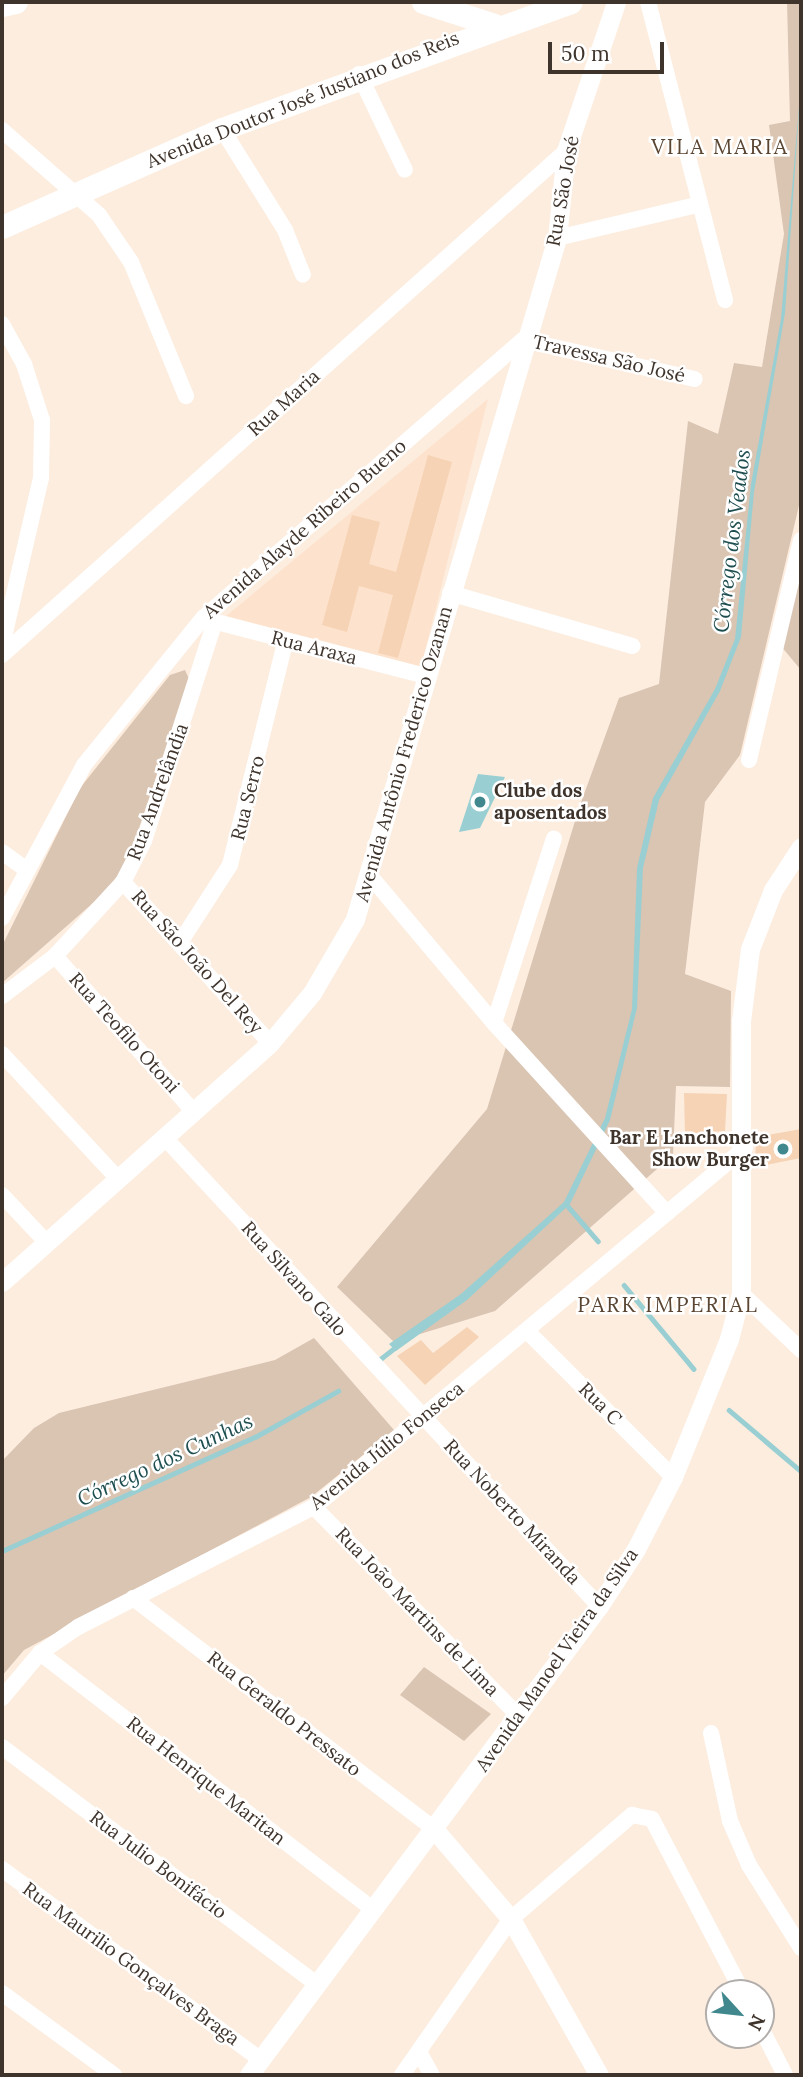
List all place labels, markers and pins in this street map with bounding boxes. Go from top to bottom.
place label: Clube dos aposentados [494,780,607,824]
marker: Clube dos aposentados [472,794,488,810]
place label: Bar E Lanchonete Show Burger [609,1127,769,1171]
marker: Bar E Lanchonete Show Burger [775,1141,791,1157]

